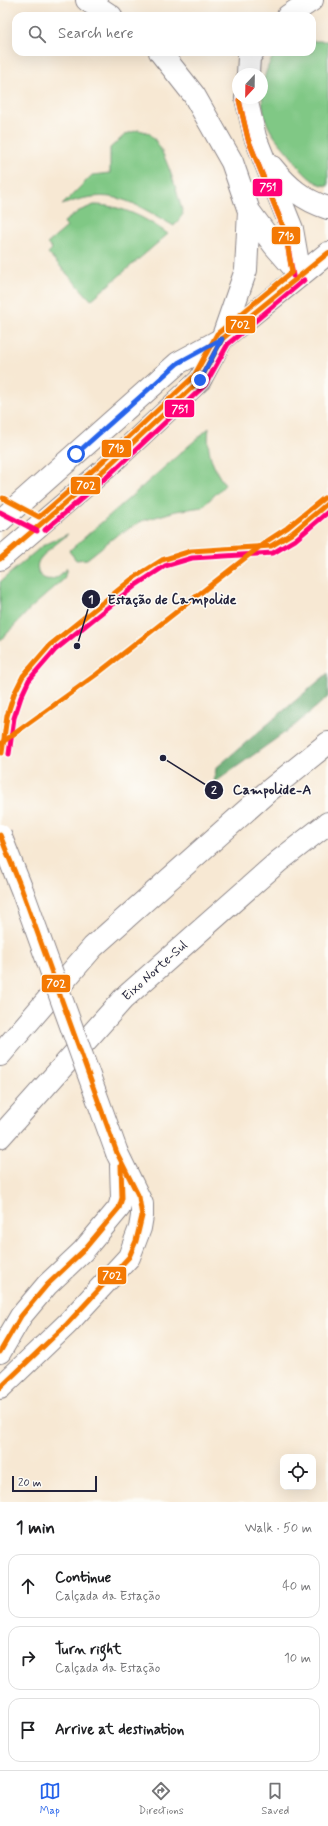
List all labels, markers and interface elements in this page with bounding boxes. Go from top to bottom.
search box [12,12,316,56]
icon: search [26,23,48,45]
text: Search here [58,24,134,44]
north arrow [232,68,268,104]
line badge: 751 [252,178,283,197]
text: 751 [260,181,276,195]
line badge: 713 [271,226,301,245]
text: 713 [278,230,294,244]
line badge: 702 [225,315,256,334]
text: 702 [230,318,250,332]
route end [191,371,209,389]
line badge: 751 [164,399,195,418]
text: 751 [172,403,188,417]
line badge: 713 [101,439,132,458]
text: 713 [108,442,124,456]
route start [67,445,85,463]
line badge: 702 [70,476,101,495]
text: 702 [76,479,96,493]
callout: Estação de Campolide [81,586,244,612]
text: Estação de Campolide [108,591,236,609]
text: 1 [88,592,94,608]
callout: Campolide-A [204,777,319,803]
text: Campolide-A [233,781,311,799]
text: 2 [211,783,217,799]
street label: Eixo Norte-Sul [119,937,191,1005]
line badge: 702 [41,974,71,993]
text: 702 [46,977,66,991]
line badge: 702 [97,1266,127,1285]
text: 702 [102,1269,122,1283]
map controls [280,1454,316,1490]
button: locate [280,1454,316,1490]
scale bar [12,1474,97,1493]
text: 20 m [18,1476,41,1490]
text: 1 min [16,1517,55,1539]
text: Walk · 50 m [245,1520,312,1537]
text: Continue [55,1568,111,1588]
icon: ahead [17,1575,39,1597]
text: 40 m [282,1578,311,1595]
text: Calçada da Estação [55,1588,160,1605]
text: Turn right [55,1640,122,1660]
icon: right [17,1647,39,1669]
text: 10 m [284,1650,311,1667]
text: Calçada da Estação [55,1660,160,1677]
icon: arrive [17,1719,39,1741]
text: Arrive at destination [55,1720,184,1740]
tab: Map [39,1780,61,1818]
tab: Directions [138,1780,184,1818]
tab: Saved [261,1780,289,1818]

